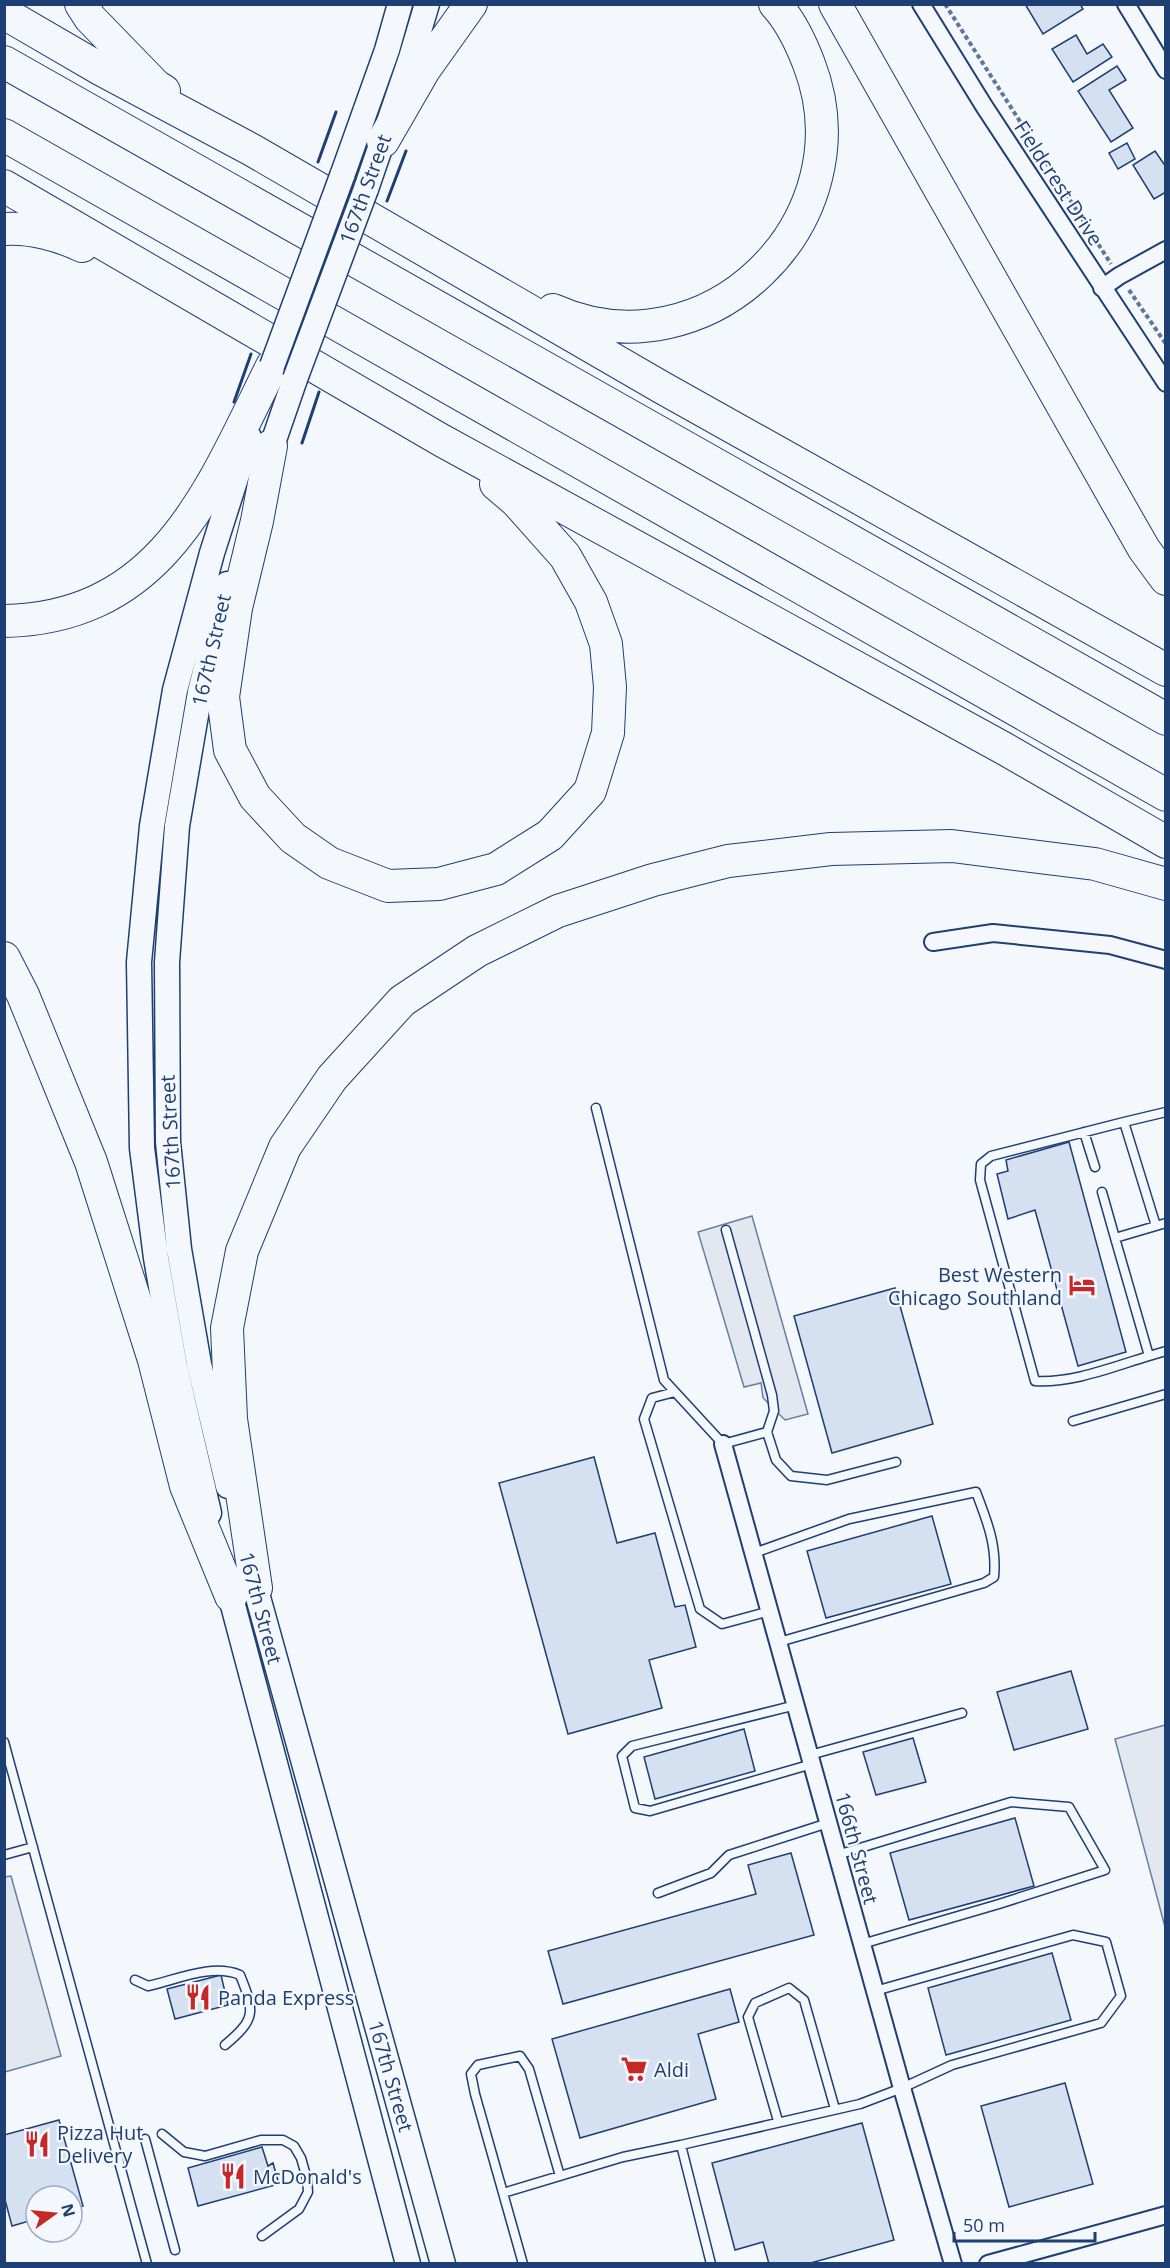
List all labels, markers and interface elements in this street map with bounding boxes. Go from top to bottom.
street label: Fieldcrest Drive [1009,115,1109,251]
street label: 167th Street [333,130,397,248]
street label: 167th Street [185,591,237,709]
street label: 167th Street [154,1074,186,1190]
place label: Best Western Chicago Southland [888,1261,1062,1311]
hotel icon: Best Western Chicago Southland [1067,1270,1097,1300]
street label: 167th Street [233,1549,289,1667]
street label: 166th Street [829,1789,885,1907]
restaurant icon: Panda Express [183,1982,213,2012]
place label: Panda Express [218,1984,354,2011]
street label: 167th Street [362,2017,420,2135]
supermarket icon: Aldi [619,2054,649,2084]
place label: Aldi [654,2056,689,2083]
place label: Pizza Hut Delivery [57,2119,143,2169]
restaurant icon: Pizza Hut Delivery [22,2129,52,2159]
restaurant icon: McDonald's [218,2161,248,2191]
place label: McDonald's [253,2163,362,2190]
north arrow [24,2184,84,2244]
text: N [56,2201,81,2219]
scale bar [954,2205,1095,2243]
text: 50 m [963,2213,1005,2237]

